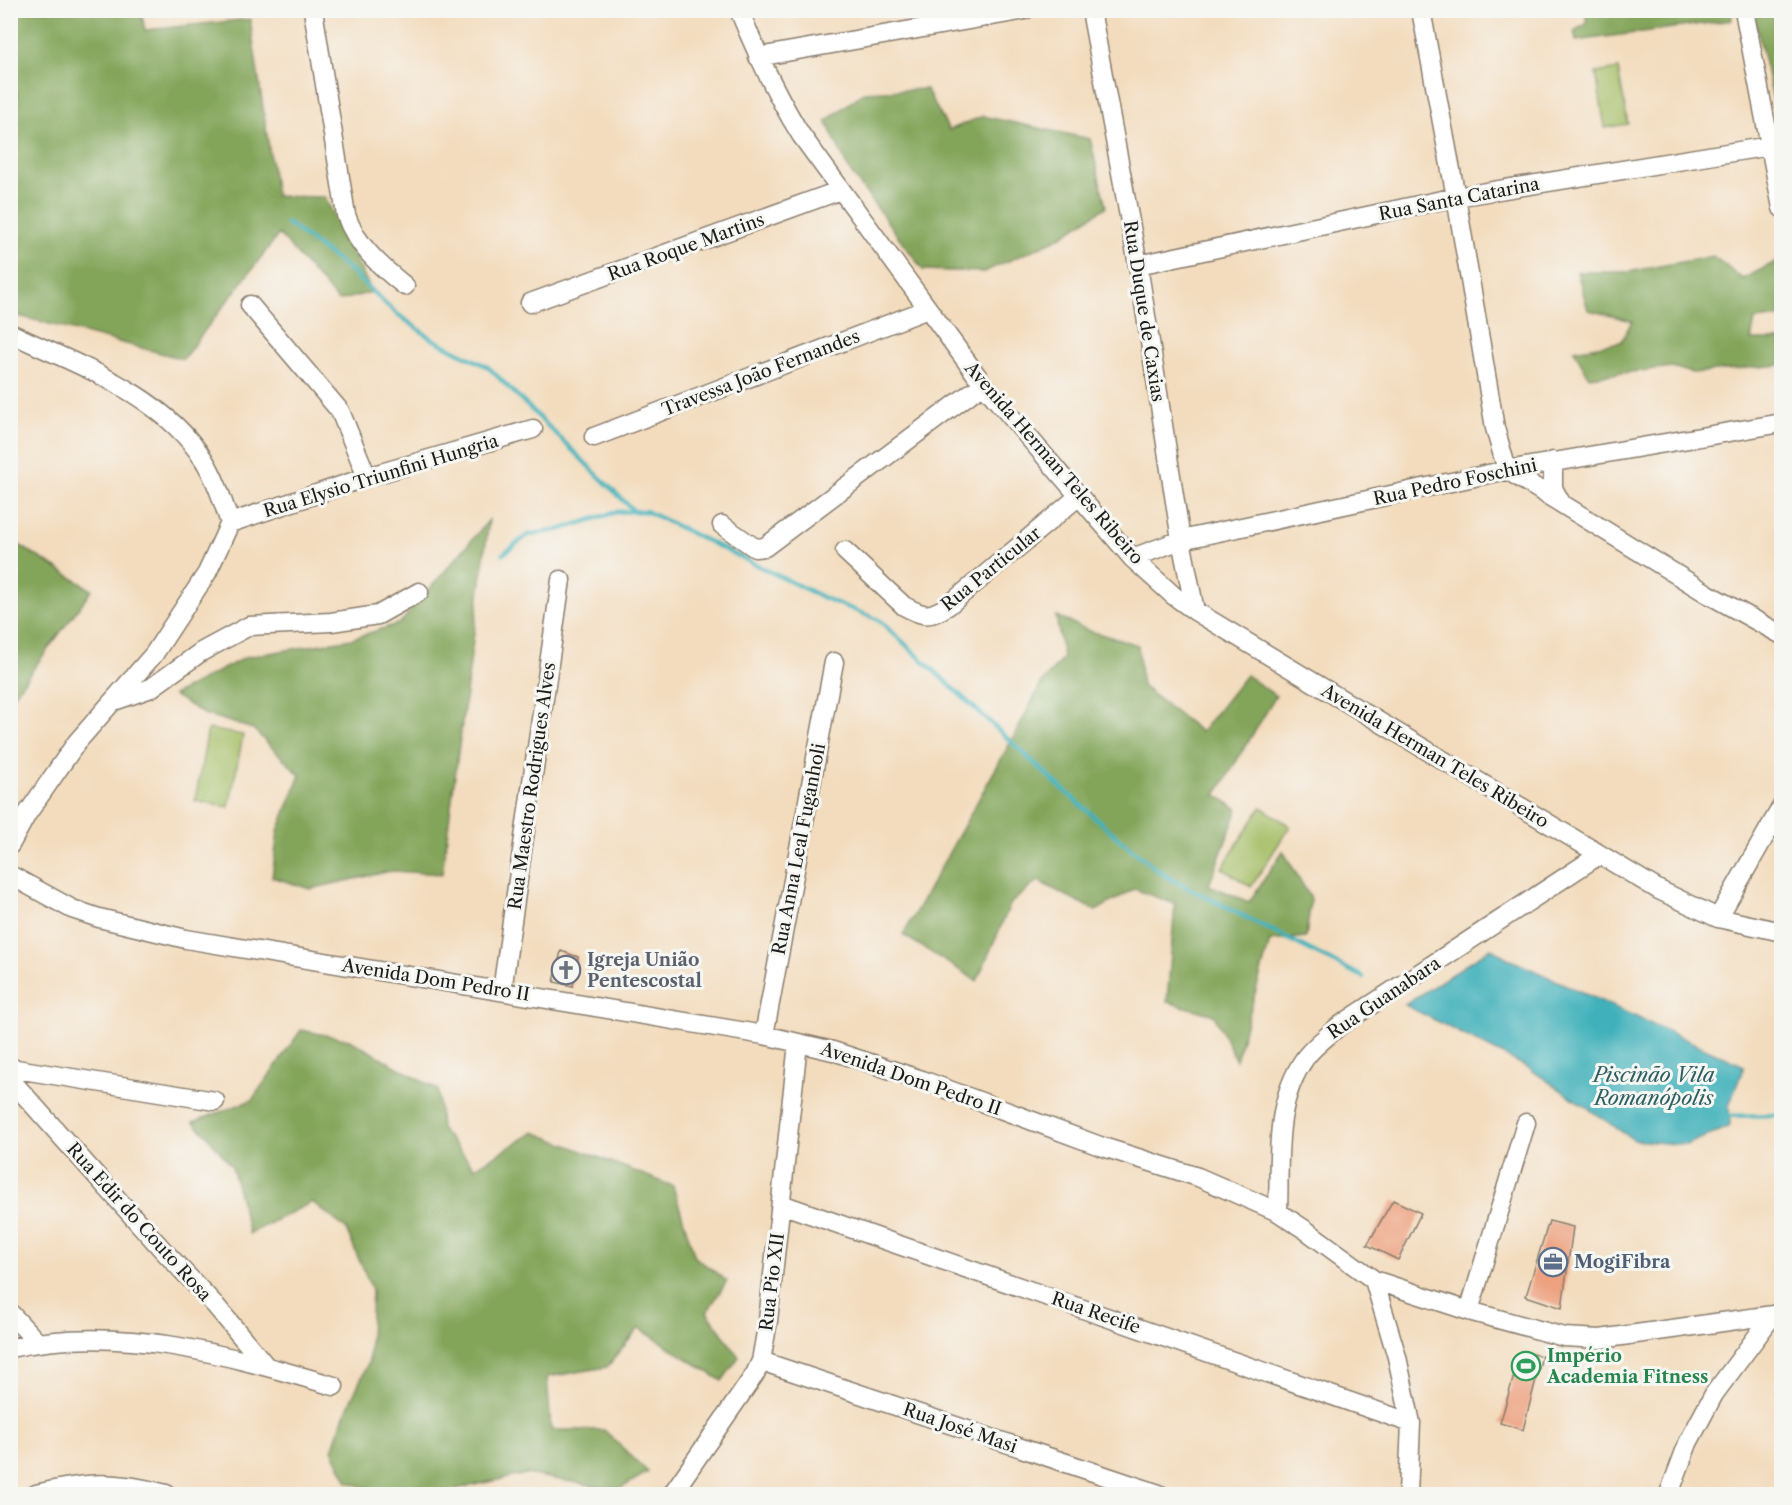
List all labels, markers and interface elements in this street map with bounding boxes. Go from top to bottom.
street label: Rua Santa Catarina [1377,173,1542,225]
street label: Rua Roque Martins [605,208,767,286]
street label: Rua Duque de Caxias [1119,219,1169,403]
street label: Travessa João Fernandes [659,325,863,421]
street label: Avenida Herman Teles Ribeiro [959,356,1148,569]
street label: Rua Elysio Triunfini Hungria [261,430,502,522]
street label: Rua Pedro Foschini [1371,454,1539,510]
street label: Rua Particular [937,522,1046,616]
street label: Rua Maestro Rodrigues Alves [504,661,560,911]
street label: Avenida Herman Teles Ribeiro [1317,679,1553,833]
street label: Rua Anna Leal Fuganholi [768,741,830,957]
place label: Igreja União Pentescostal [587,949,702,992]
street label: Rua Guanabara [1323,952,1445,1044]
street label: Avenida Dom Pedro II [340,954,531,1006]
church icon: Igreja União Pentescostal [550,954,582,986]
street label: Avenida Dom Pedro II [817,1037,1004,1120]
water label: Piscinão Vila Romanópolis [1591,1063,1715,1110]
street label: Rua Edir do Couto Rosa [62,1138,216,1306]
street label: Rua Pio XII [755,1232,789,1332]
office icon: MogiFibra [1537,1246,1569,1278]
place label: MogiFibra [1574,1251,1671,1273]
street label: Rua Recife [1049,1288,1143,1338]
place label: Império Academia Fitness [1546,1345,1708,1388]
sports icon: Império Academia Fitness [1510,1350,1542,1382]
street label: Rua José Masi [900,1398,1020,1458]

